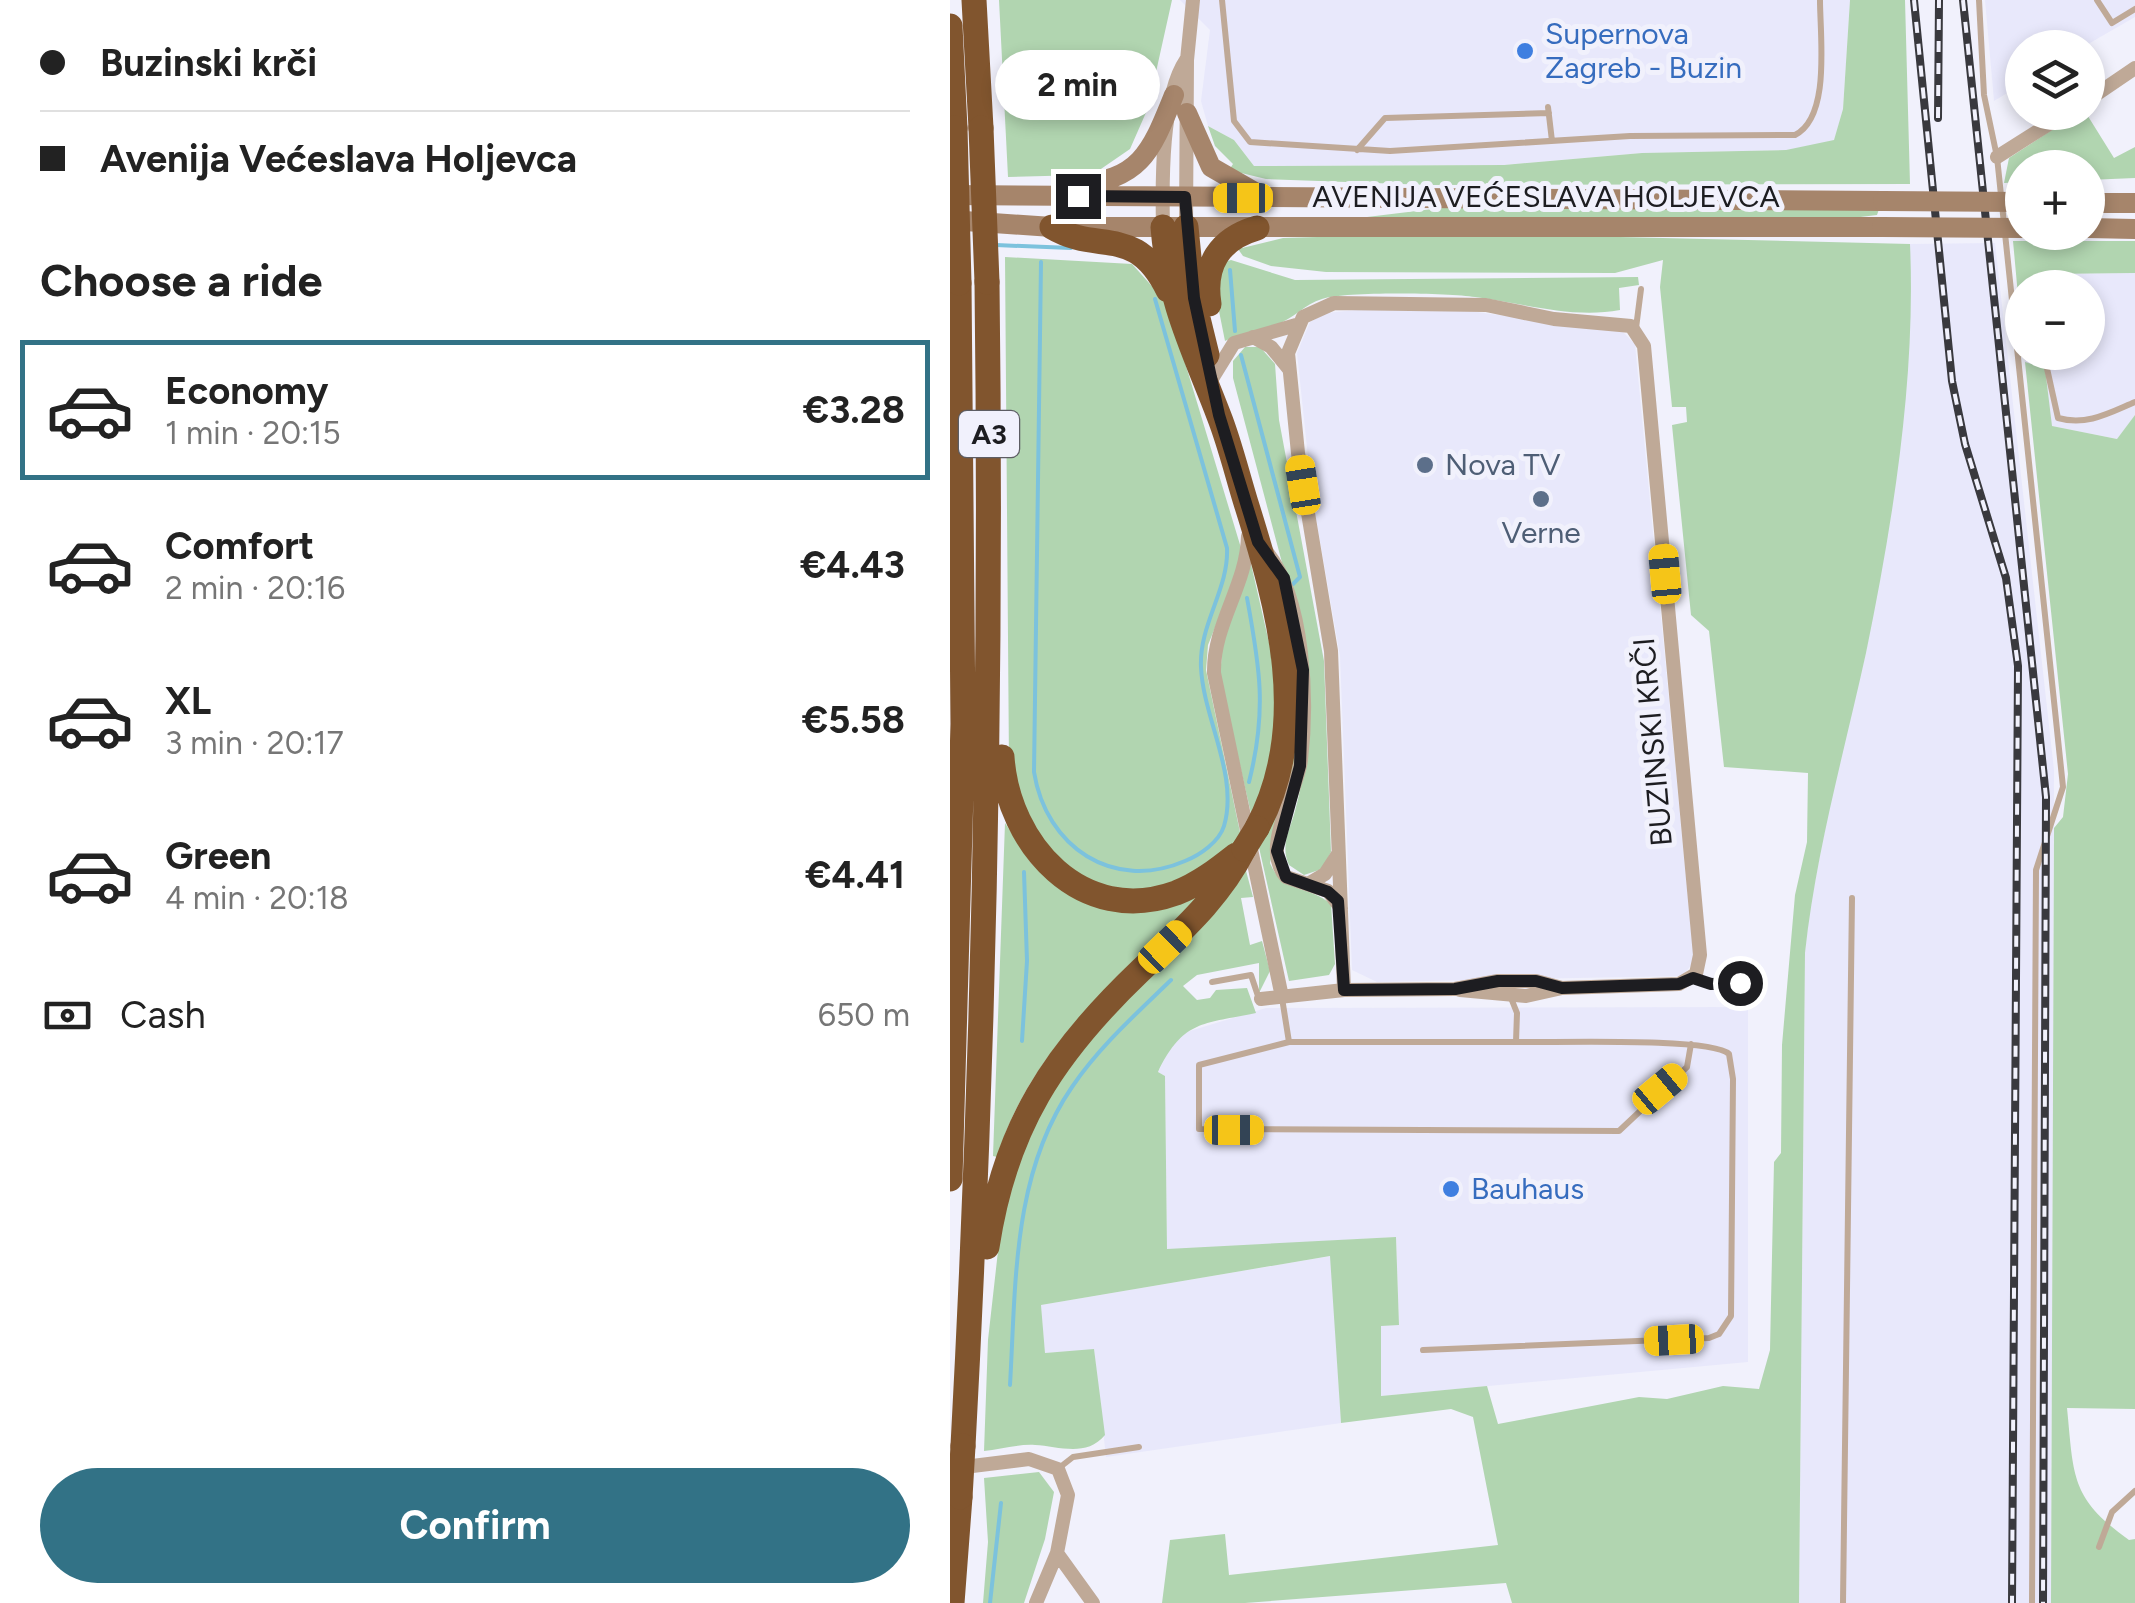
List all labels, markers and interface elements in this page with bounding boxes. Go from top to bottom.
place label: Supernova Zagreb - Buzin [1545,15,1742,86]
map controls [2005,30,2105,370]
button: layers [2005,30,2105,130]
text: Buzinski krči [100,40,317,86]
marker: Supernova Zagreb - Buzin [1514,40,1536,62]
callout: 2 min [996,51,1160,121]
text: 2 min [1037,66,1118,104]
text: Avenija Većeslava Holjevca [100,136,577,182]
button: + [2005,150,2105,250]
route end [1056,174,1101,219]
street label: AVENIJA VEĆESLAVA HOLJEVCA [1312,178,1780,215]
car [1213,183,1273,213]
text: Choose a ride [40,253,322,307]
button: − [2005,270,2105,370]
icon: car [45,365,135,455]
text: Economy [165,368,328,414]
text: €3.28 [803,387,905,433]
road number: A3 [959,411,1019,457]
text: 1 min · 20:15 [165,414,341,452]
place label: Nova TV [1445,446,1561,483]
car [1283,453,1323,517]
marker: Nova TV [1414,454,1436,476]
marker: Verne [1530,488,1552,510]
place label: Verne [1501,514,1581,551]
icon: car [45,520,135,610]
text: Comfort [165,523,314,569]
text: €4.43 [800,542,905,588]
car [1647,543,1683,605]
text: 2 min · 20:16 [165,569,345,607]
street label: BUZINSKI KRČI [1625,636,1680,848]
icon: car [45,675,135,765]
text: XL [165,678,211,724]
text: €5.58 [802,697,905,743]
text: 3 min · 20:17 [165,724,344,762]
icon: car [45,830,135,920]
text: Green [165,833,271,879]
text: €4.41 [805,852,905,898]
text: 4 min · 20:18 [165,879,349,917]
car [1133,915,1197,979]
route start [1718,961,1763,1006]
icon: cash [40,988,95,1043]
text: Cash [120,992,206,1038]
text: 650 m [818,996,910,1034]
car [1627,1058,1693,1120]
car [1204,1115,1264,1145]
place label: Bauhaus [1471,1170,1584,1207]
marker: Bauhaus [1440,1178,1462,1200]
car [1643,1323,1705,1357]
button: Confirm [40,1468,910,1583]

